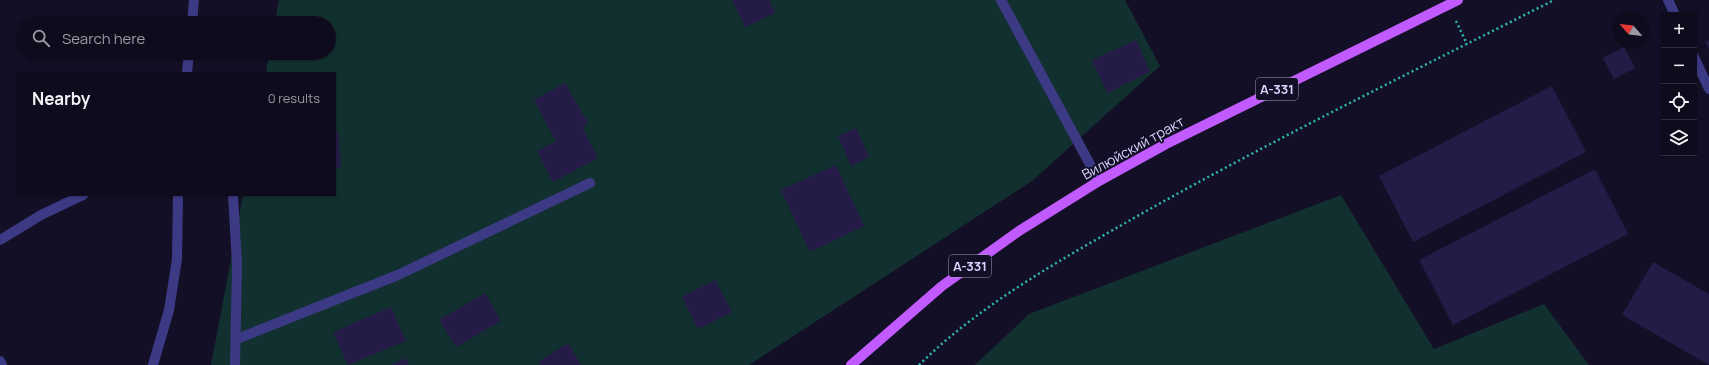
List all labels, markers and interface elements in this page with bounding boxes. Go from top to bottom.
north arrow [1613,12,1649,48]
map controls [1661,12,1697,156]
button: + [1661,12,1697,48]
search box [16,16,336,60]
icon: search [30,27,52,49]
text: Search here [62,28,145,49]
button: − [1661,48,1697,84]
road number: А-331 [1256,78,1298,100]
button: locate [1661,84,1697,120]
text: Nearby [32,87,90,110]
text: 0 results [268,89,320,107]
street label: Вилюйский тракт [1078,112,1187,184]
button: layers [1661,120,1697,156]
road number: А-331 [949,255,991,277]

